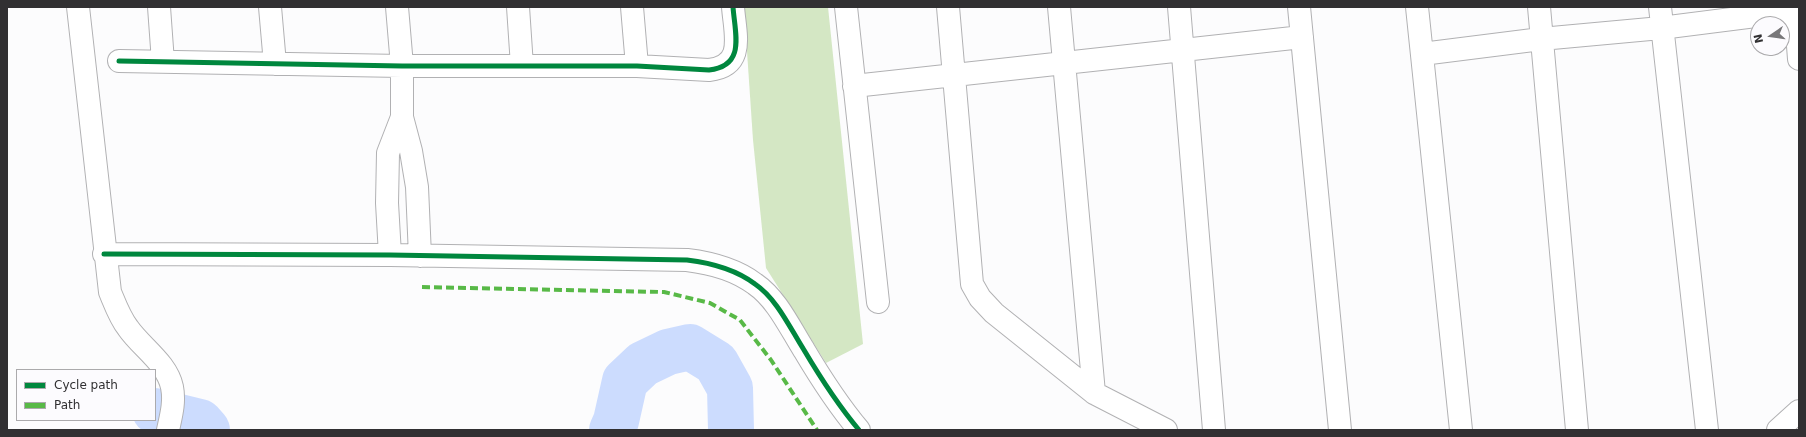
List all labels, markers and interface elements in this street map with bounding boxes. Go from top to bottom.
north arrow [1750,16,1790,56]
text: N [1751,33,1766,45]
legend [16,369,156,421]
text: Cycle path [54,378,118,392]
text: Path [54,398,80,412]

